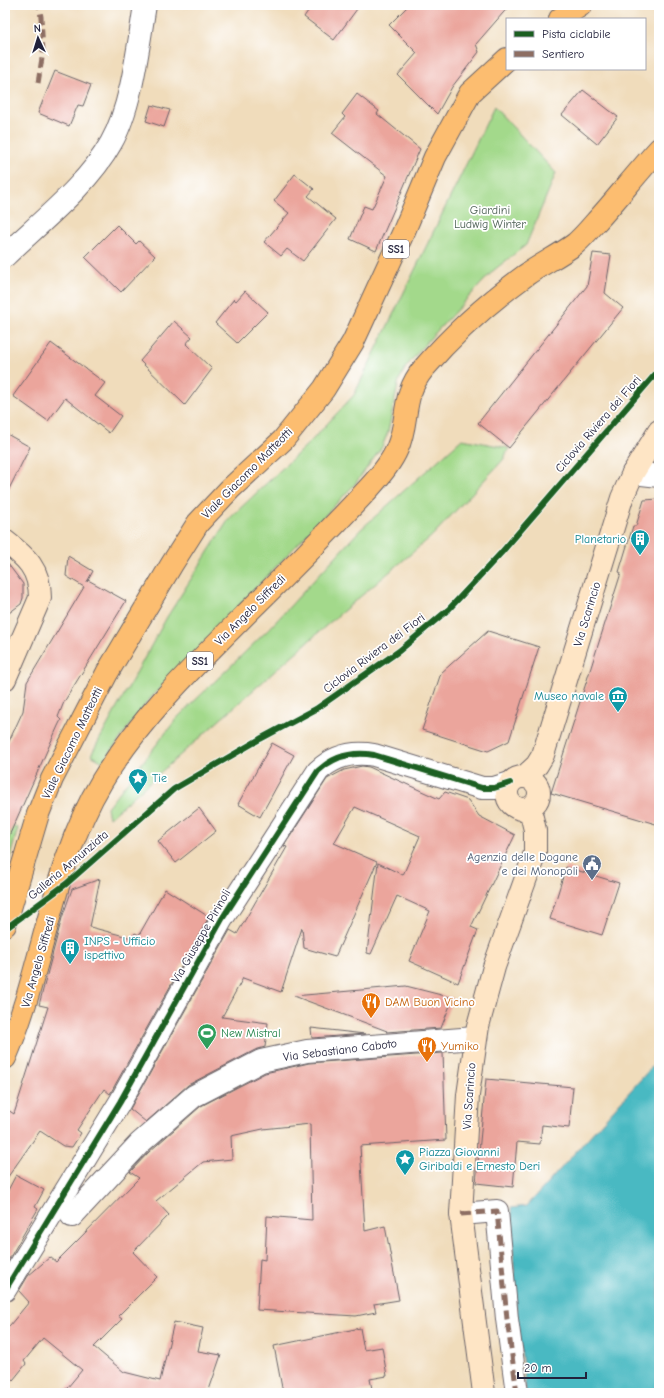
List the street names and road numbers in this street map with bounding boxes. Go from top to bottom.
road number: SS1 [383,240,409,258]
street label: Ciclovia Riviera dei Fiori [552,373,644,475]
street label: Viale Giacomo Matteotti [199,425,295,521]
street label: Via Angelo Siffredi [212,572,288,648]
street label: Via Scarincio [571,580,603,648]
street label: Ciclovia Riviera dei Fiori [320,610,428,696]
road number: SS1 [187,652,213,670]
street label: Viale Giacomo Matteotti [39,685,105,801]
street label: Galleria Annunziata [25,827,111,903]
street label: Via Giuseppe Pirinoli [168,887,234,985]
street label: Via Angelo Siffredi [18,915,58,1009]
street label: Via Sebastiano Caboto [282,1036,398,1064]
street label: Via Scarincio [460,1062,478,1130]

